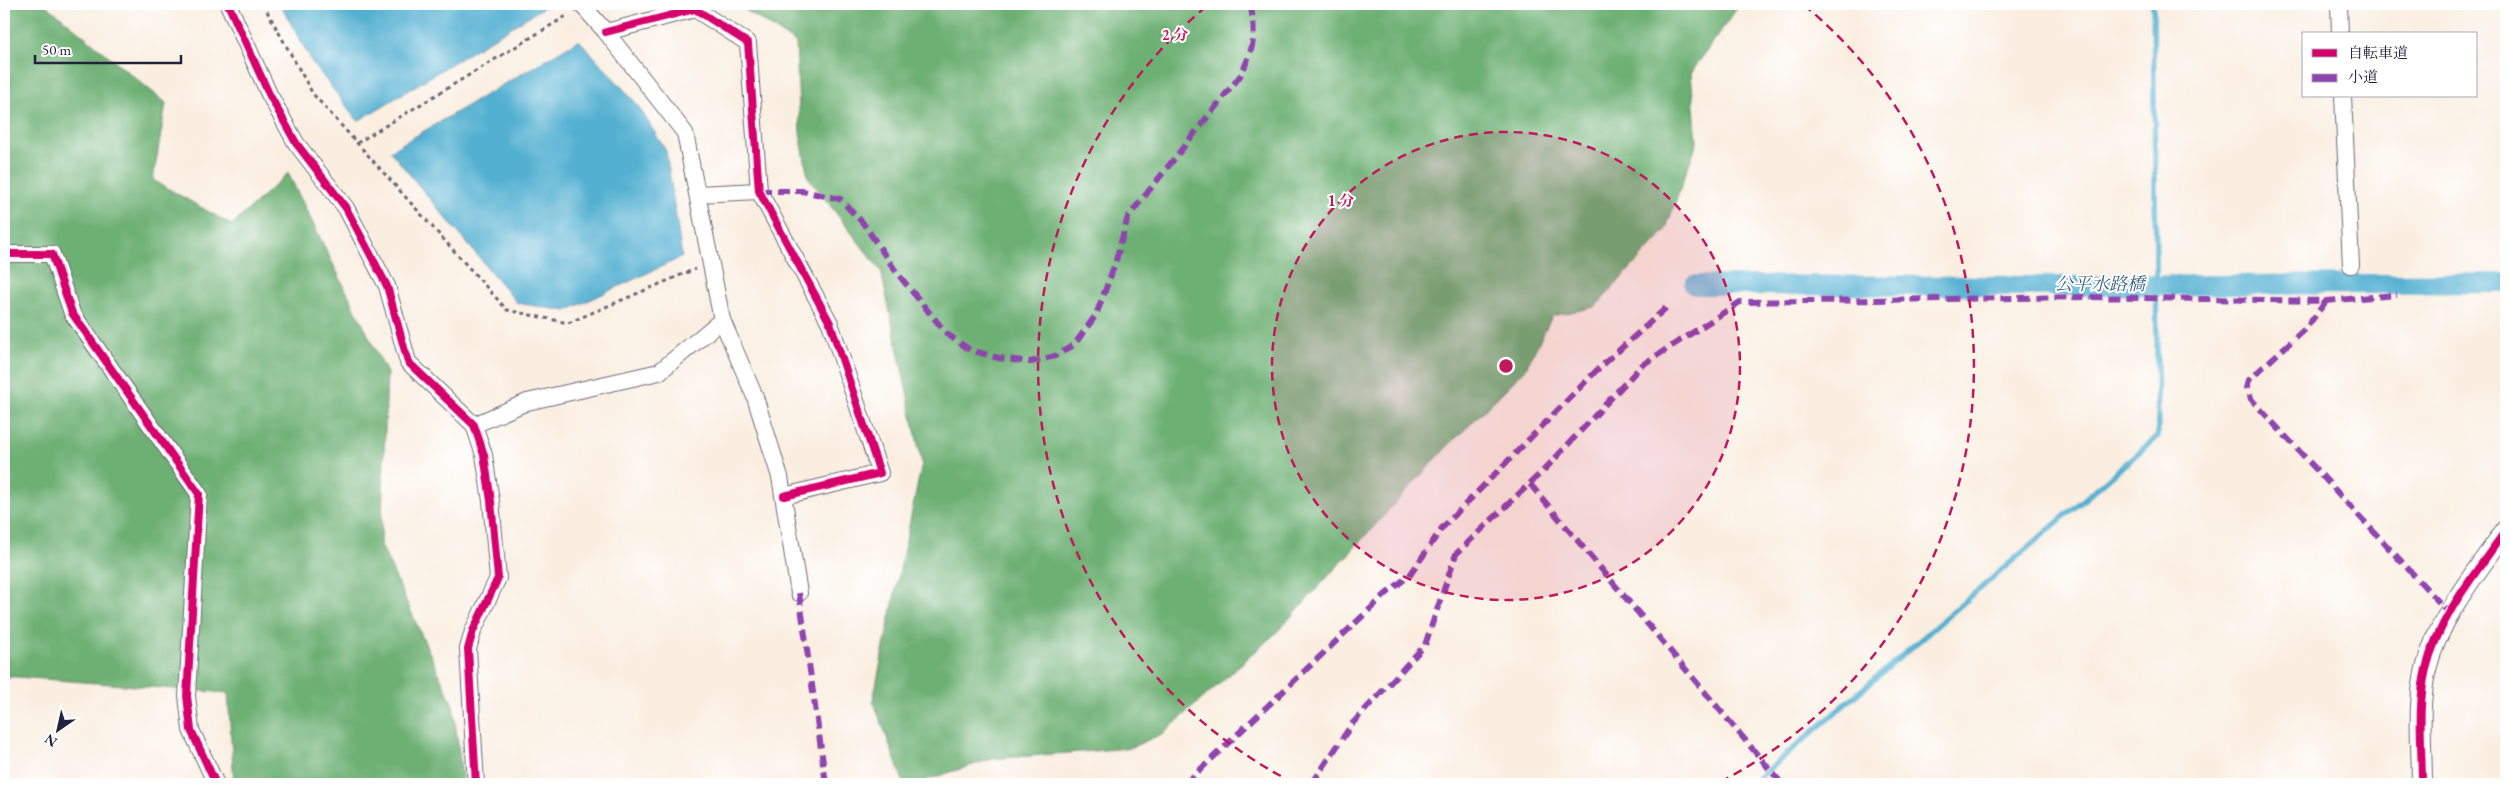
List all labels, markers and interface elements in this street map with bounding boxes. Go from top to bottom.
text: 2 分 [1162,25,1188,44]
scale bar [35,32,181,64]
legend [2302,32,2478,98]
text: 50 m [42,40,71,59]
text: 自転車道 [2348,43,2408,62]
text: 小道 [2348,67,2378,86]
text: 1 分 [1328,191,1354,210]
water label: 公平水路橋 [2055,272,2148,295]
centre of rings [1497,357,1515,375]
north arrow [32,706,82,756]
text: N [40,730,60,751]

